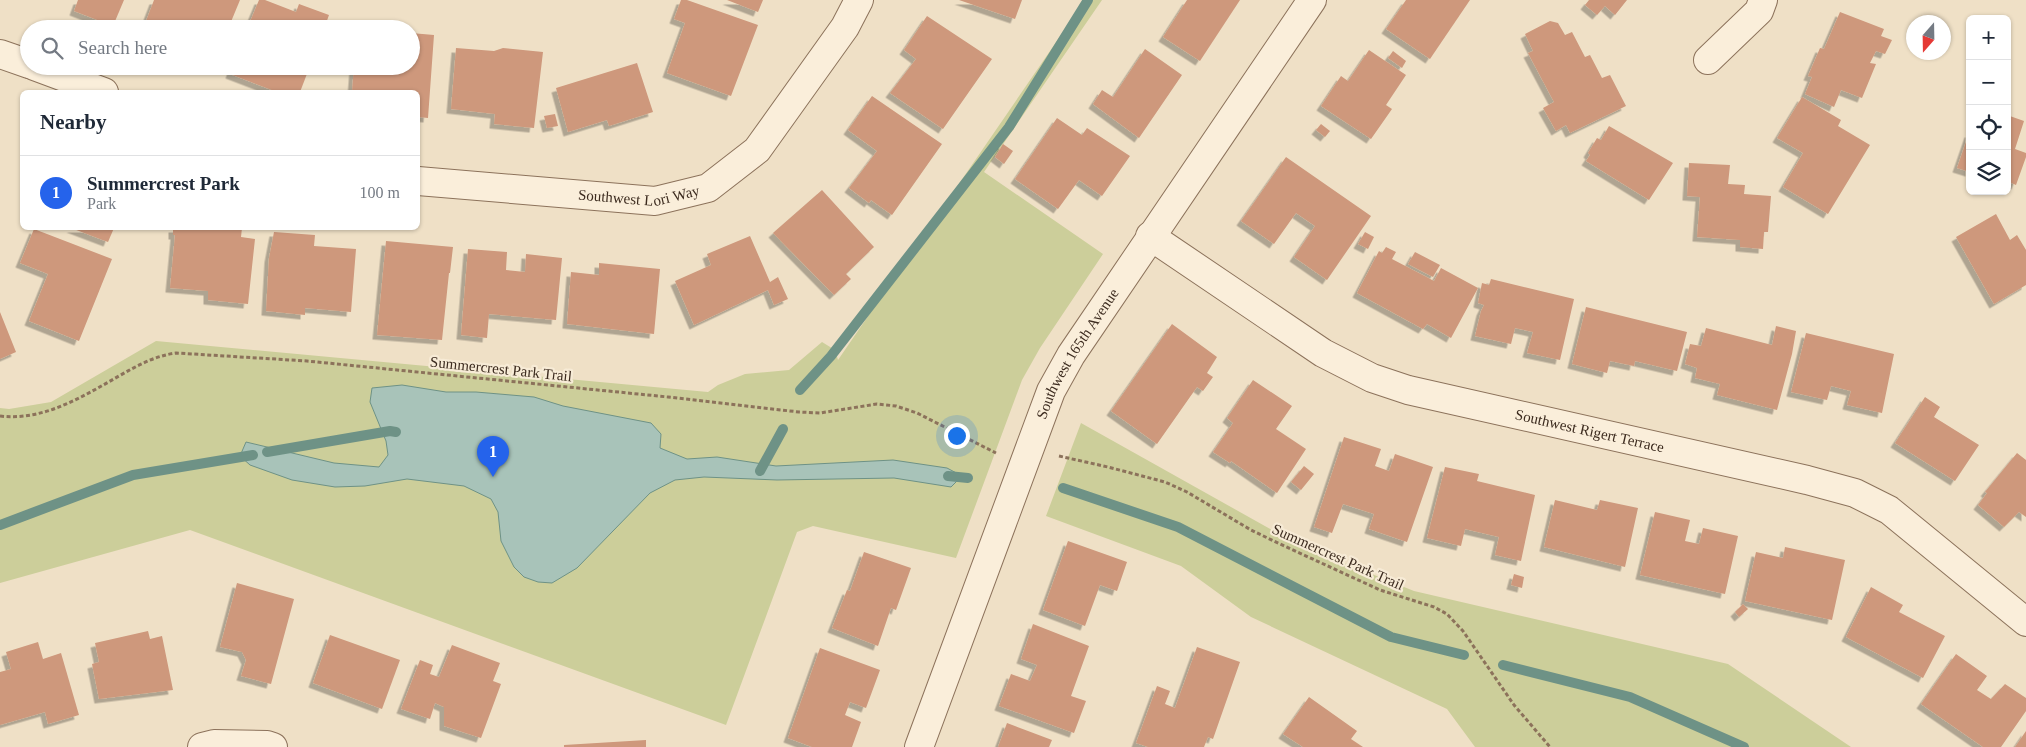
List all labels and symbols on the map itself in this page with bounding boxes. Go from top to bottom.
north arrow [1906,15,1951,60]
street label: Southwest Lori Way [577,182,702,209]
street label: Southwest 165th Avenue [1033,285,1122,421]
street label: Summercrest Park Trail [429,354,573,384]
street label: Southwest Rigert Terrace [1514,406,1666,456]
your location [944,423,970,449]
pin: 1 [477,436,509,477]
street label: Summercrest Park Trail [1270,521,1406,593]

